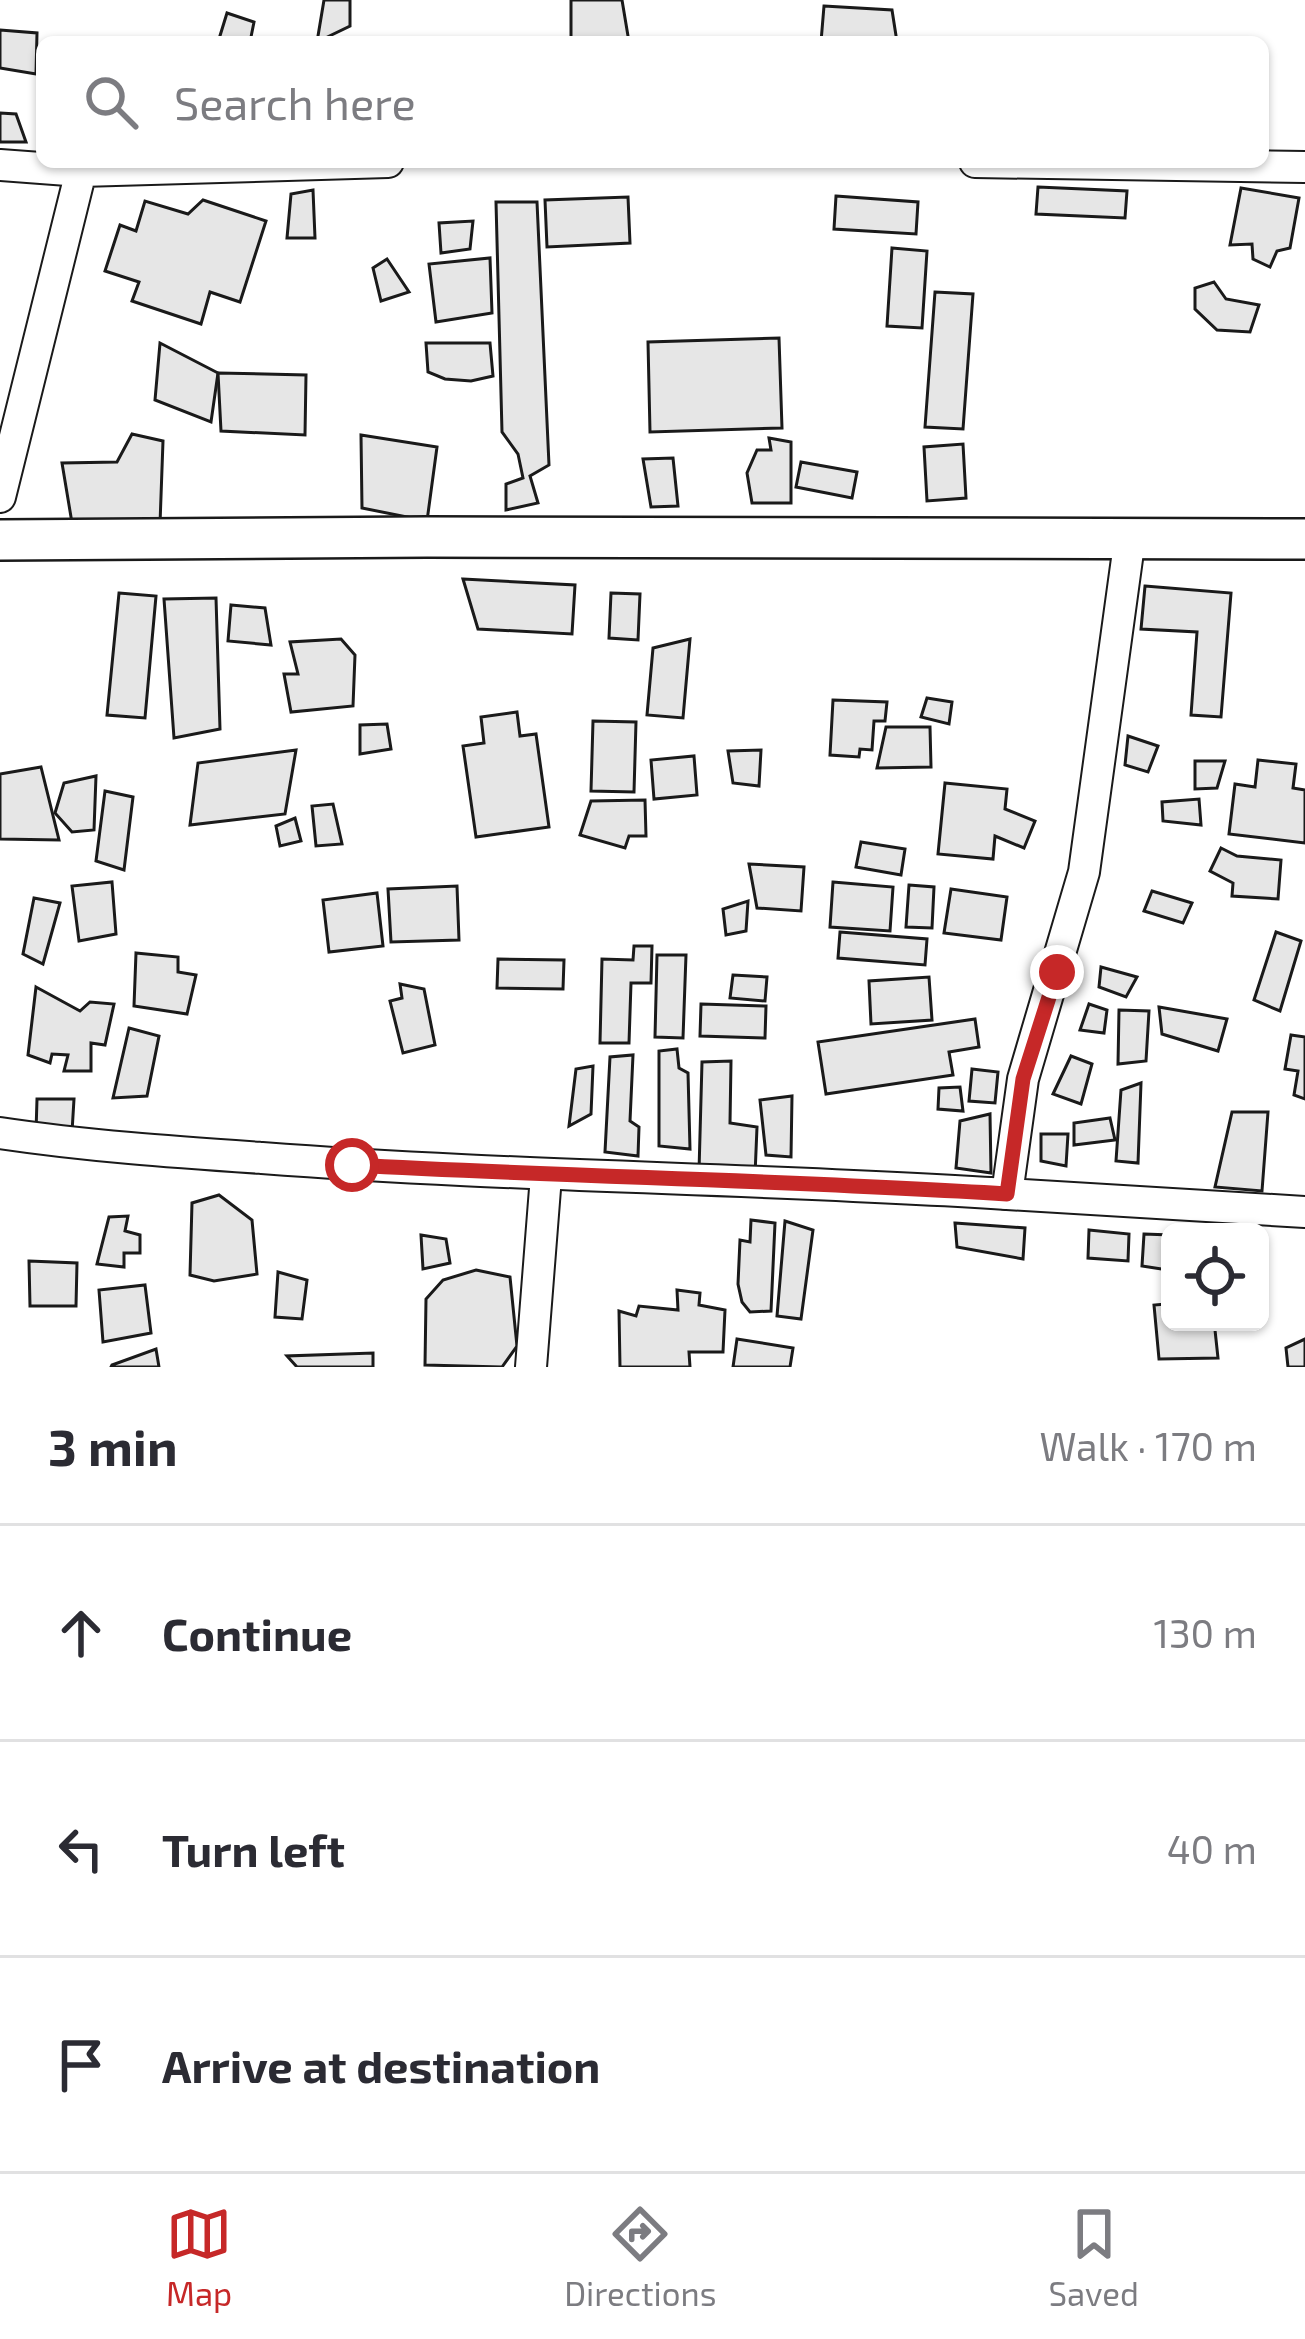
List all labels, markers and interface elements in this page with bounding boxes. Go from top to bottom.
search box [36,36,1269,168]
icon: search [78,69,144,135]
text: Search here [174,75,416,129]
route end [1030,945,1084,999]
route start [325,1138,379,1192]
map controls [1161,1223,1269,1331]
button: locate [1161,1223,1269,1331]
text: 3 min [48,1415,178,1476]
text: Walk · 170 m [1040,1422,1257,1469]
icon: ahead [48,1600,114,1666]
text: Continue [162,1606,352,1660]
text: 130 m [1153,1609,1257,1656]
icon: left [48,1816,114,1882]
text: Turn left [162,1822,345,1876]
text: 40 m [1167,1825,1257,1872]
icon: arrive [48,2032,114,2098]
text: Arrive at destination [162,2038,600,2092]
tab: Map [166,2201,232,2313]
tab: Directions [564,2201,716,2313]
tab: Saved [1048,2201,1139,2313]

